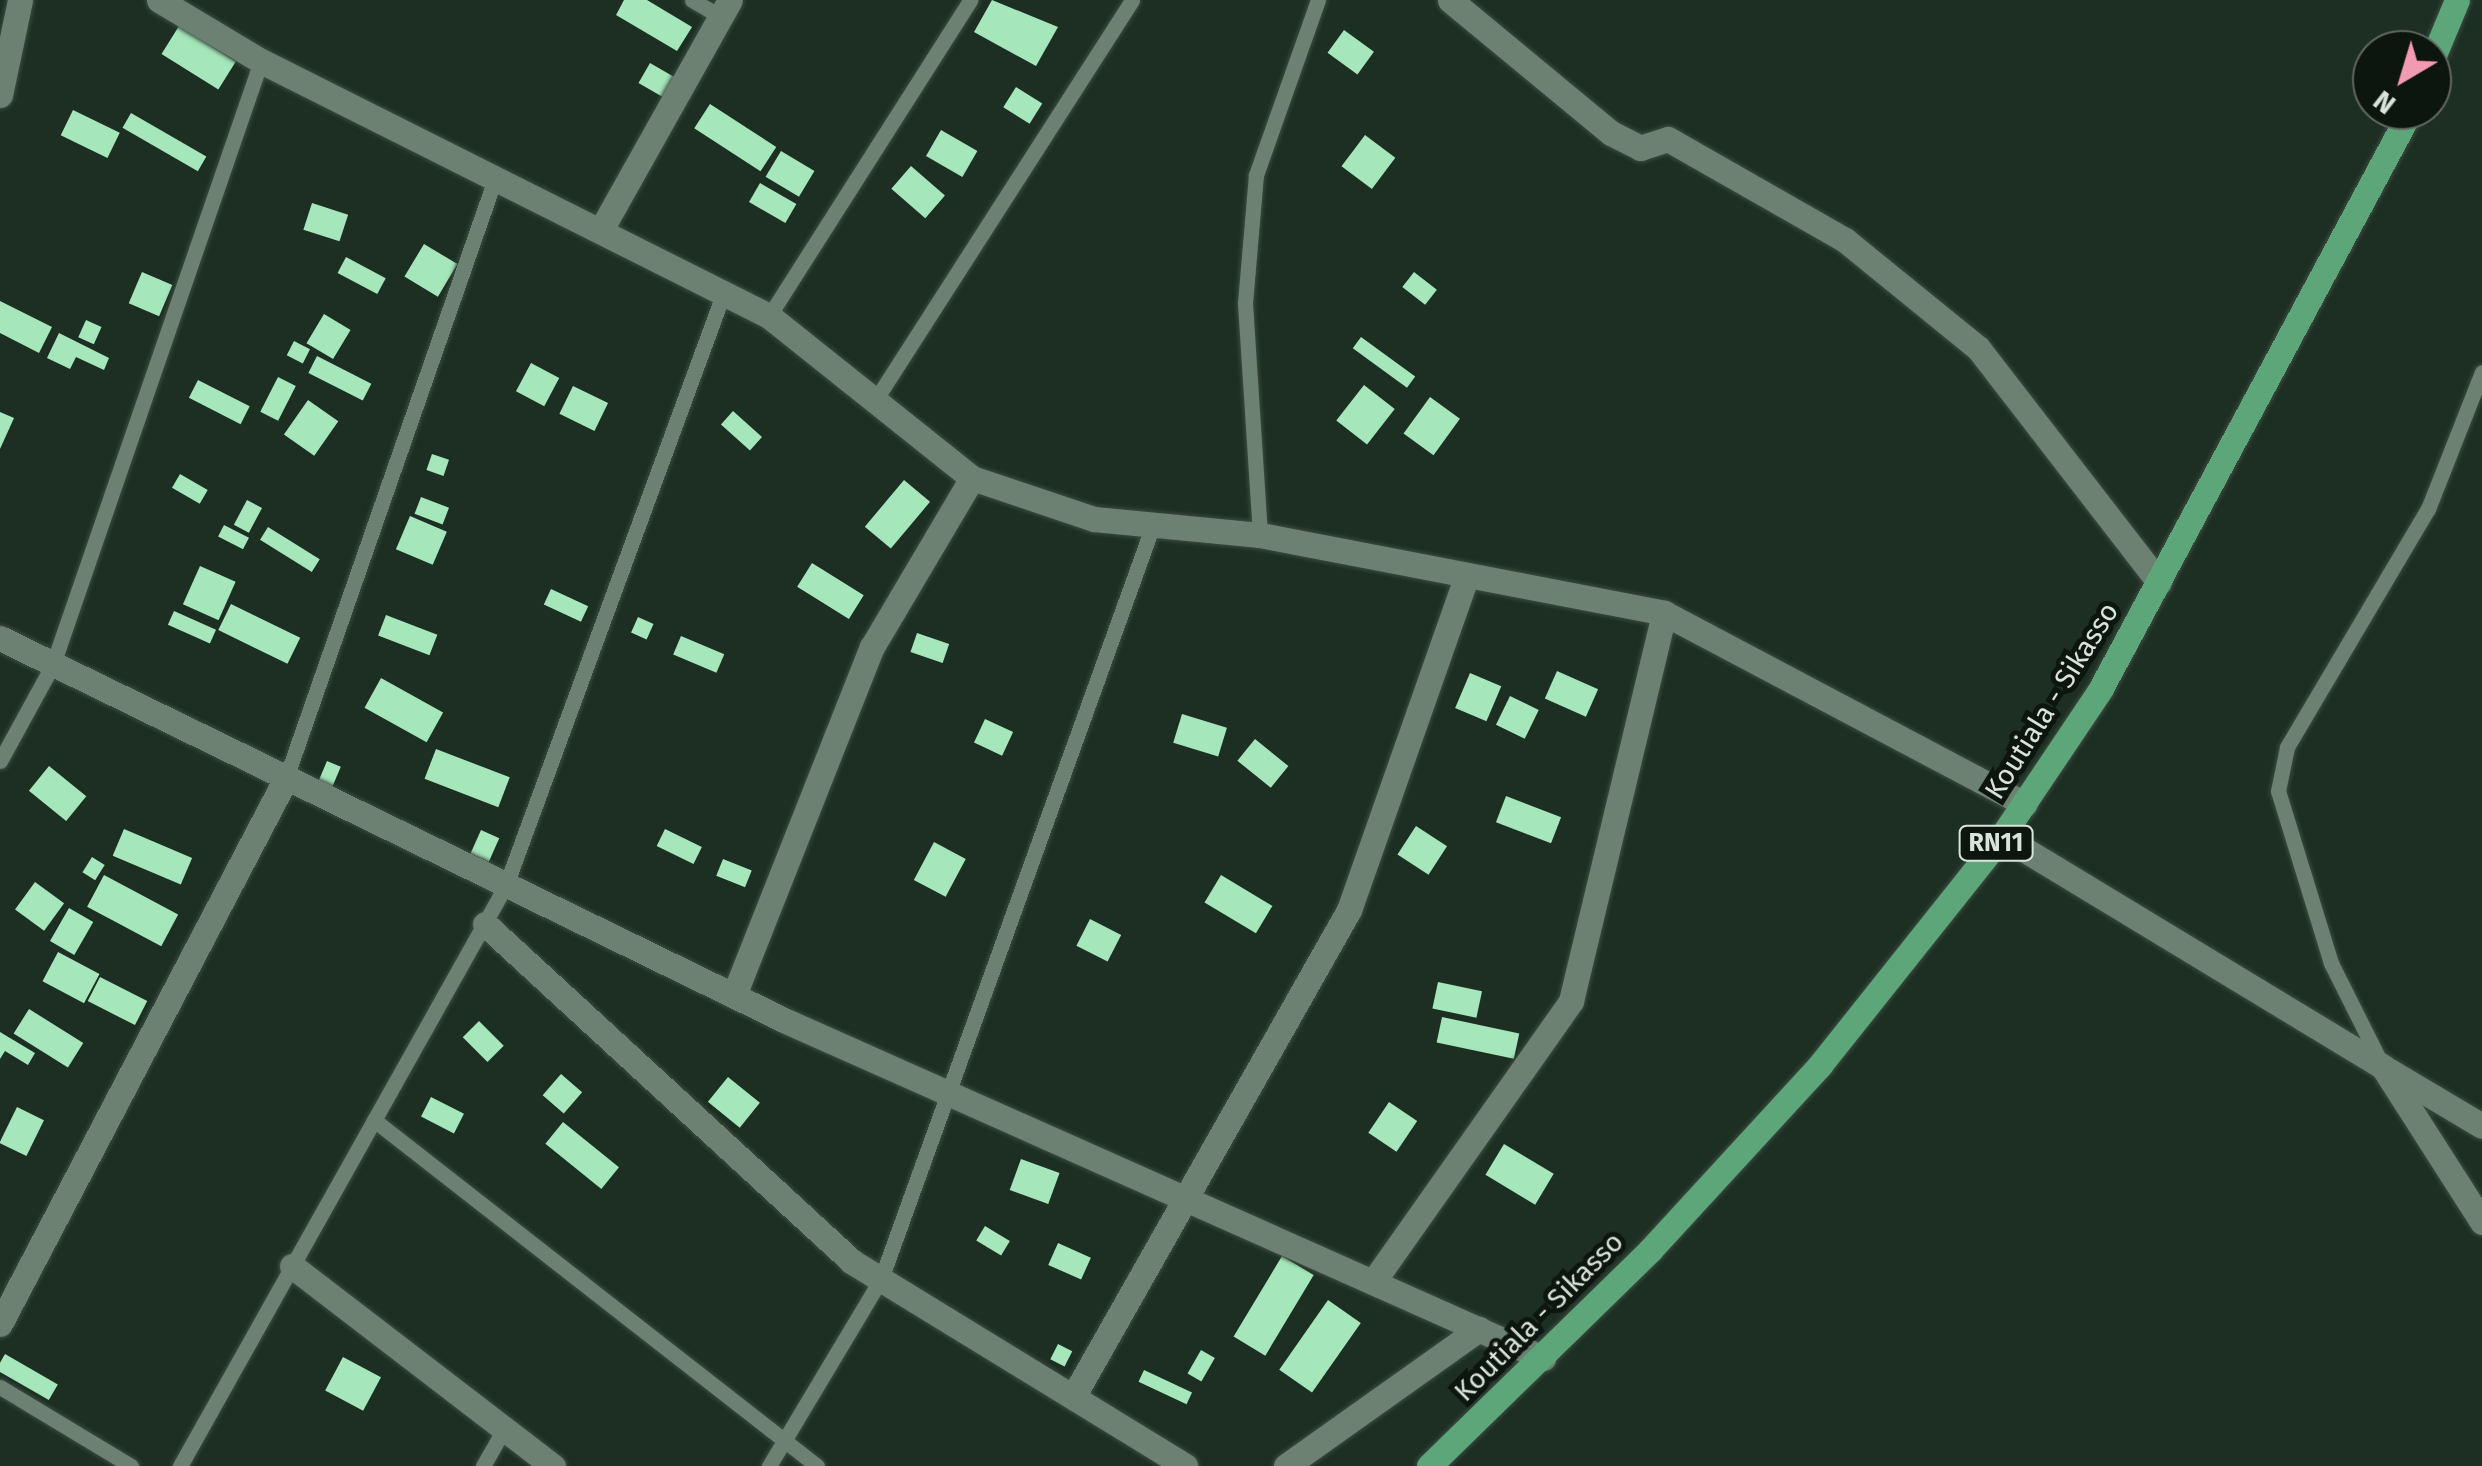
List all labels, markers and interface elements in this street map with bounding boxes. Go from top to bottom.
north arrow [2352,30,2452,130]
text: N [2367,84,2402,121]
street label: Koutiala - Sikasso [1978,597,2126,805]
road number: RN11 [1958,823,2034,863]
street label: Koutiala - Sikasso [1447,1225,1631,1409]

